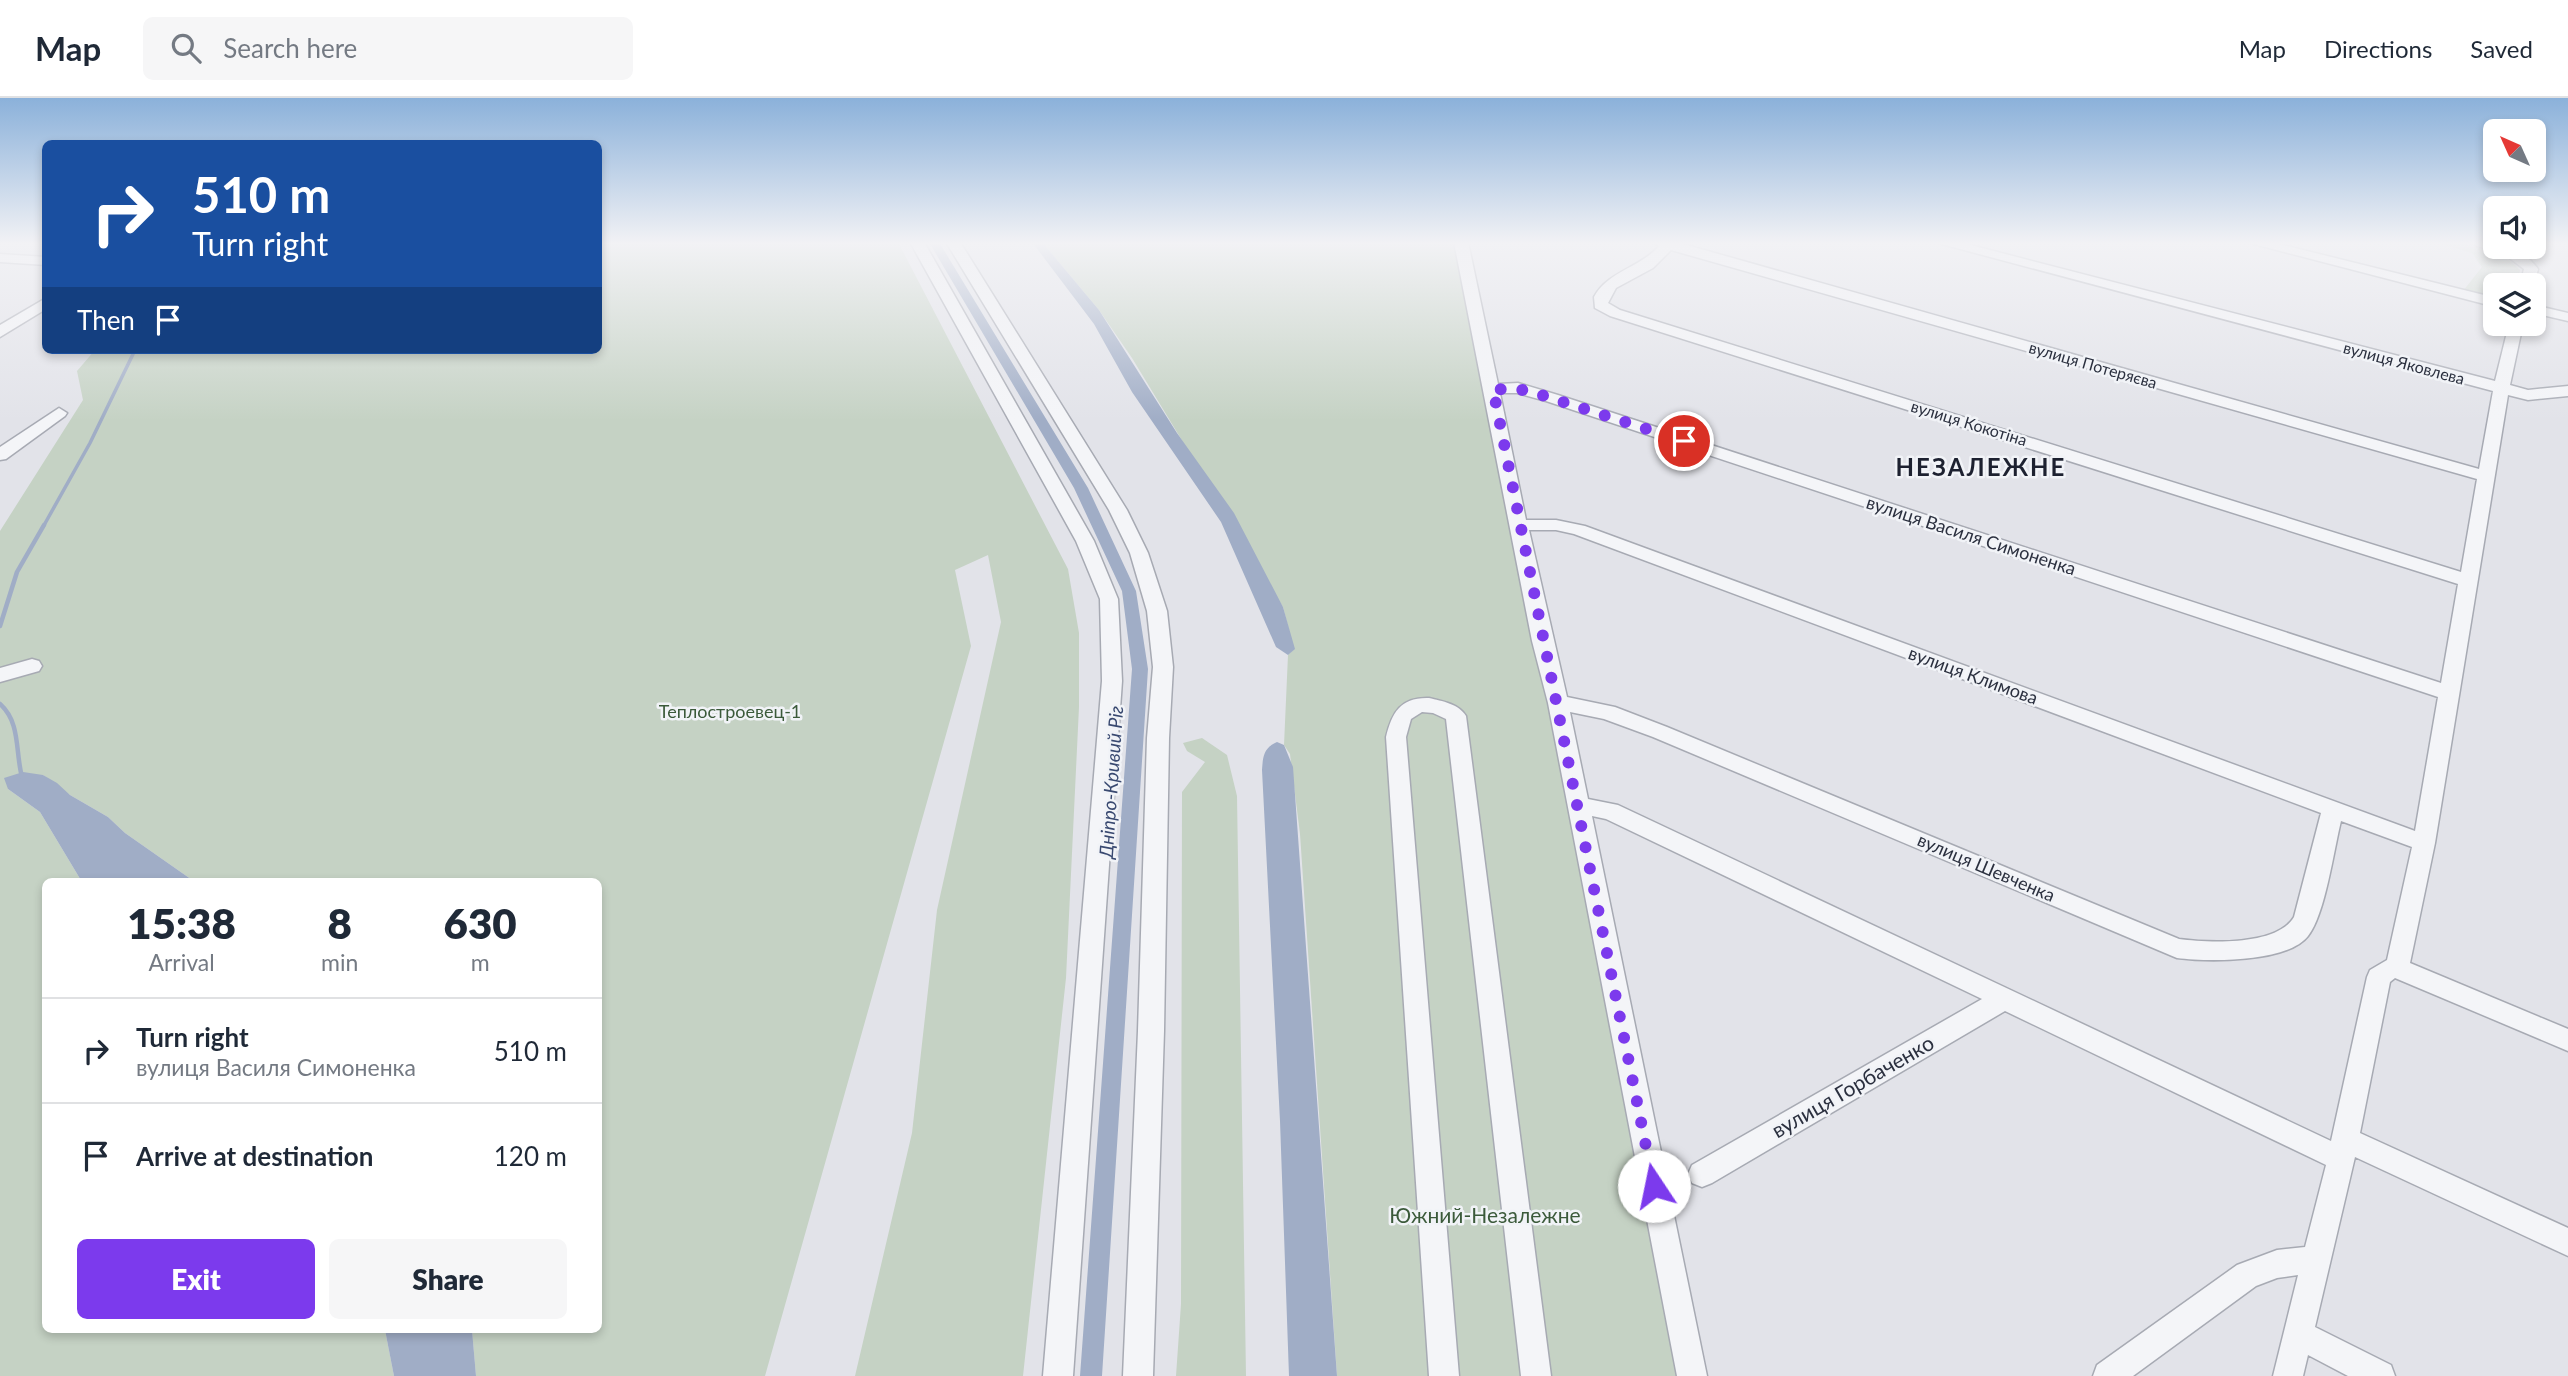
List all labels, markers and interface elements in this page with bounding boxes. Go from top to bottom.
search box [143,17,633,80]
text: Map [35,28,101,68]
icon: search [167,29,205,67]
text: Search here [223,32,357,64]
text: Map [2239,34,2286,63]
text: Directions [2324,34,2432,63]
text: Saved [2470,34,2533,63]
north arrow [2483,119,2546,182]
map controls [2483,119,2546,336]
text: 510 m [192,165,330,223]
icon: right [77,168,168,259]
button: sound [2483,196,2546,259]
text: Turn right [192,224,328,263]
button: layers [2483,273,2546,336]
icon: arrive [149,301,187,339]
text: Then [77,304,135,336]
street label: вулиця Потеряєва [2027,337,2159,392]
street label: вулиця Яковлева [2341,337,2467,388]
street label: вулиця Кокотіна [1909,396,2029,449]
pin [1654,411,1714,471]
icon: arrive [1665,422,1703,460]
district label: НЕЗАЛЕЖНЕ [1896,452,2066,481]
street label: вулиця Василя Симоненка [1864,491,2079,579]
street label: вулиця Климова [1906,641,2041,709]
park label: Теплостроевец-1 [659,700,801,722]
water label: Дніпро-Кривий Ріг [1094,705,1127,860]
street label: вулиця Шевченка [1914,828,2058,906]
text: 15:38 [127,898,236,948]
text: 8 [328,898,352,948]
text: 630 [444,898,517,948]
text: Arrival [148,948,215,976]
text: min [321,948,358,976]
text: m [471,948,490,976]
text: Turn right [136,1021,249,1053]
street label: вулиця Горбаченко [1767,1029,1938,1142]
icon: right [77,1032,115,1070]
text: 510 m [494,1035,567,1067]
text: вулиця Василя Симоненка [136,1053,416,1081]
icon: arrive [77,1137,115,1175]
text: Arrive at destination [136,1140,373,1172]
text: 120 m [494,1140,567,1172]
position arrow [1617,1149,1691,1223]
park label: Южний-Незалежне [1389,1202,1581,1227]
button: Exit [77,1239,315,1319]
button: Share [329,1239,567,1319]

